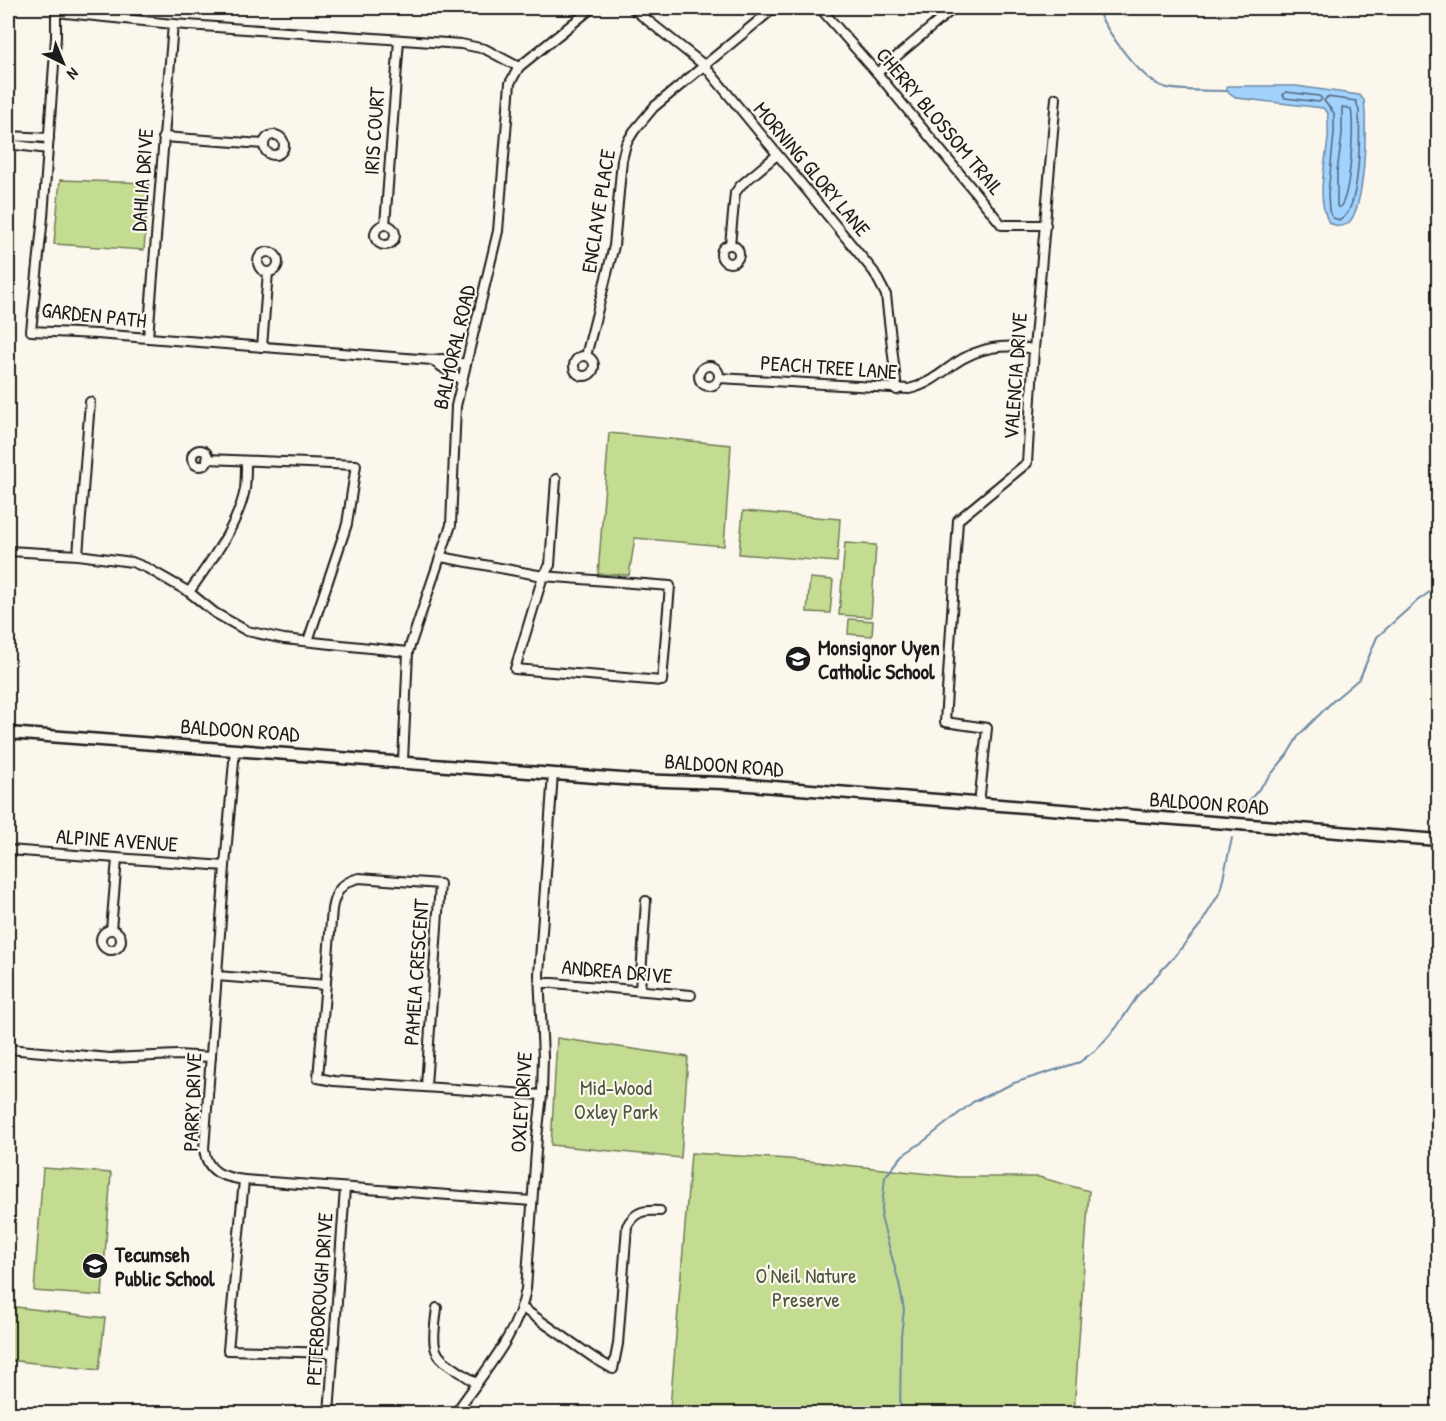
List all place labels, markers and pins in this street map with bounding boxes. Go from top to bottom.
place label: Monsignor Uyen Catholic School [818,633,940,686]
school or university icon: Monsignor Uyen Catholic School [783,644,813,674]
place label: Tecumseh Public School [114,1240,215,1293]
school or university icon: Tecumseh Public School [80,1251,110,1281]

